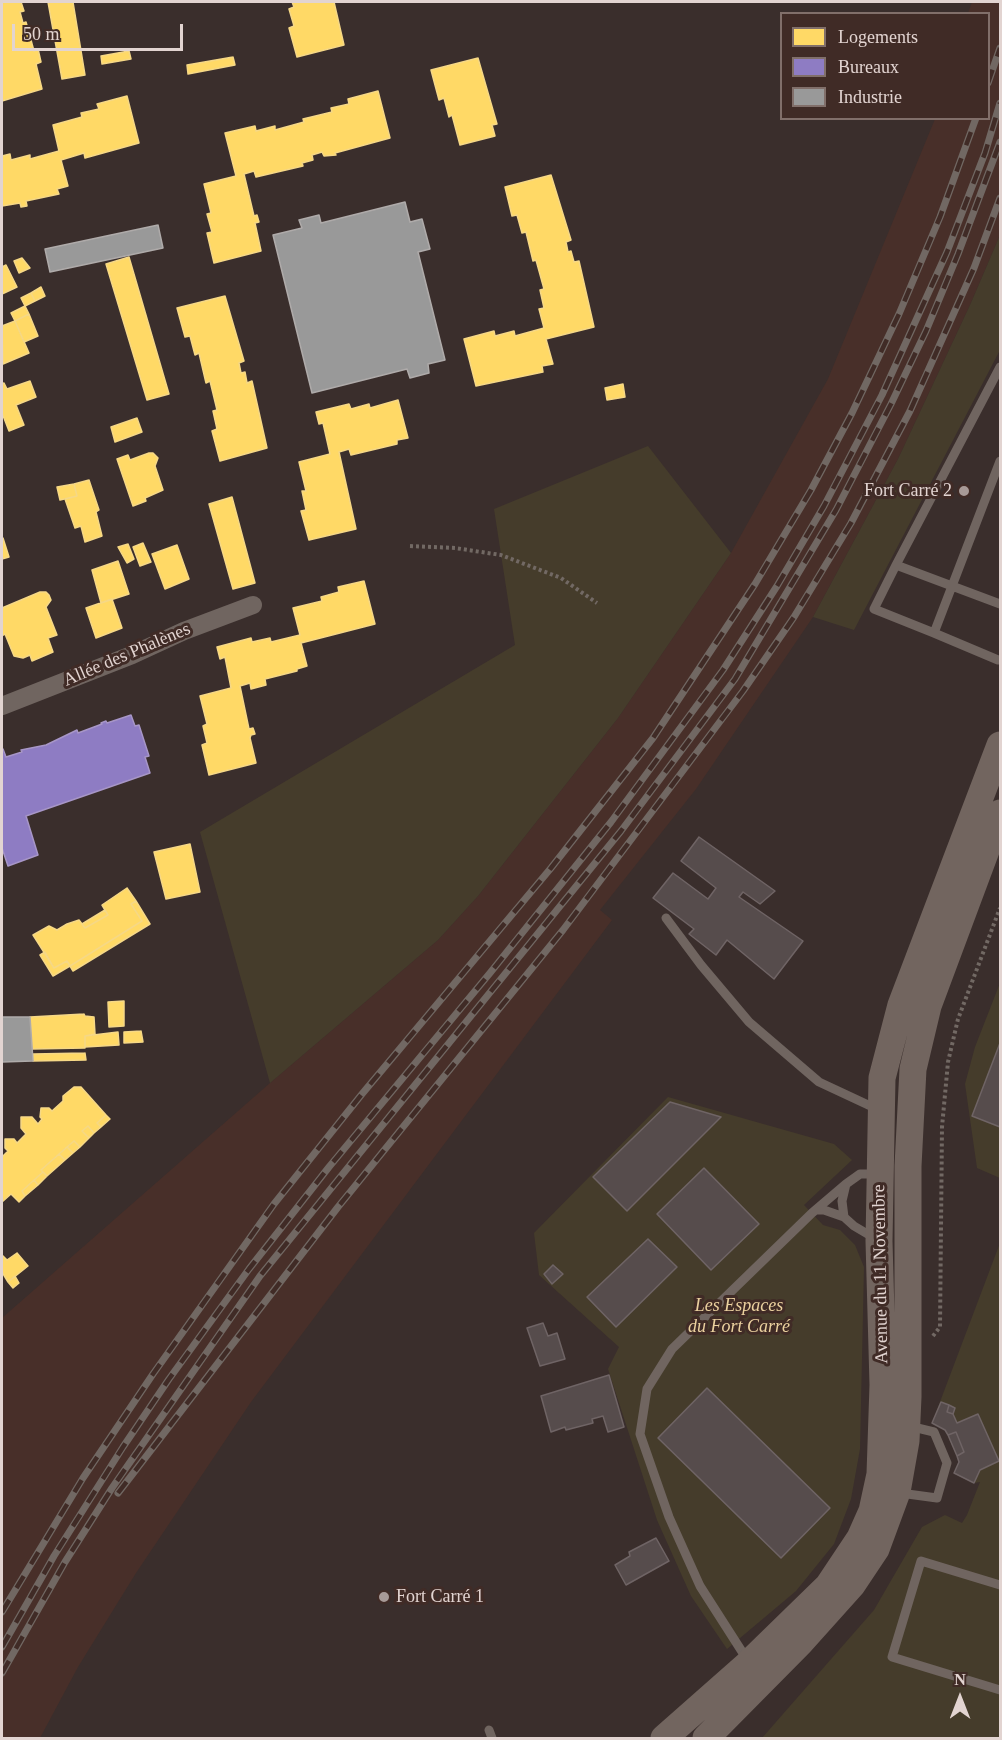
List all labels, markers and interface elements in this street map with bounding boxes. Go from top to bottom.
scale bar [15,12,186,50]
legend [780,12,990,120]
text: 50 m [23,24,60,44]
text: Logements [838,27,918,47]
text: Bureaux [838,57,899,77]
text: Industrie [838,87,902,107]
place label: Fort Carré 2 [864,480,952,502]
marker: Fort Carré 2 [957,484,971,498]
street label: Allée des Phalènes [60,618,194,692]
street label: Avenue du 11 Novembre [869,1184,893,1364]
park label: Les Espaces du Fort Carré [688,1295,790,1338]
place label: Fort Carré 1 [396,1586,484,1608]
marker: Fort Carré 1 [377,1590,391,1604]
north arrow [930,1668,990,1728]
text: N [954,1671,966,1688]

